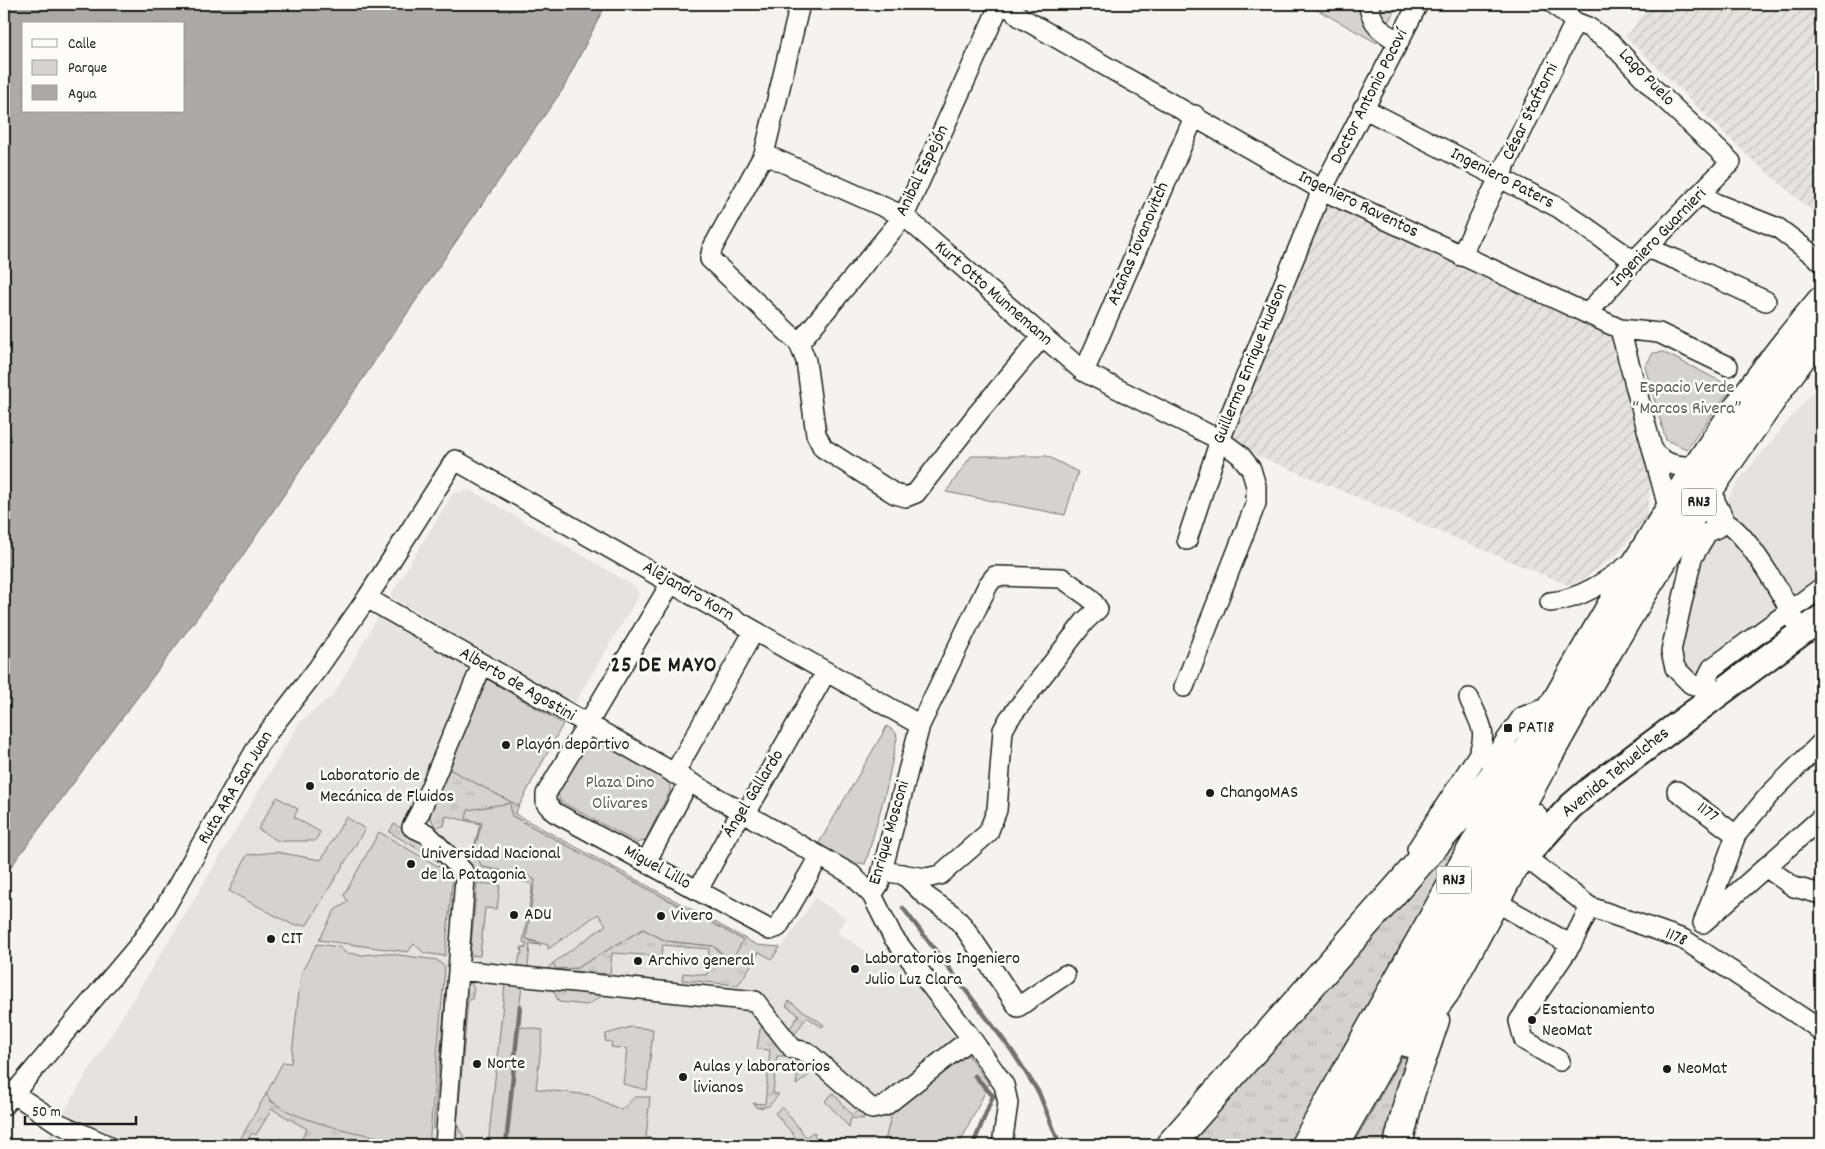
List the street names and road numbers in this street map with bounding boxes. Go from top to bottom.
street label: Doctor Antonio Pocoví [1325,24,1416,169]
street label: Lago Puelo [1612,43,1680,113]
street label: César Staftorni [1497,59,1565,165]
street label: Anibal Espejón [890,121,956,221]
street label: Ingeniero Paters [1446,142,1558,216]
street label: Ingeniero Raventos [1294,165,1422,245]
street label: Atañas Iovanovitch [1102,178,1176,310]
street label: Ingeniero Guarnieri [1605,183,1713,293]
street label: Kurt Otto Munnemann [928,236,1058,352]
street label: Guillermo Enrique Hudson [1207,280,1295,448]
road number: RN3 [1682,488,1716,516]
street label: Alejandro Korn [638,556,738,628]
street label: Alberto de Agostini [454,642,580,728]
street label: Avenida Tehuelches [1557,722,1675,824]
street label: Ruta ARA San Juan [192,727,280,849]
street label: Ángel Gallardo [717,745,791,843]
street label: Enrique Mosconi [863,778,917,888]
street label: 1177 [1691,797,1723,830]
street label: Miguel Lillo [619,839,695,897]
road number: RN3 [1436,866,1472,894]
street label: 1178 [1661,922,1691,954]

